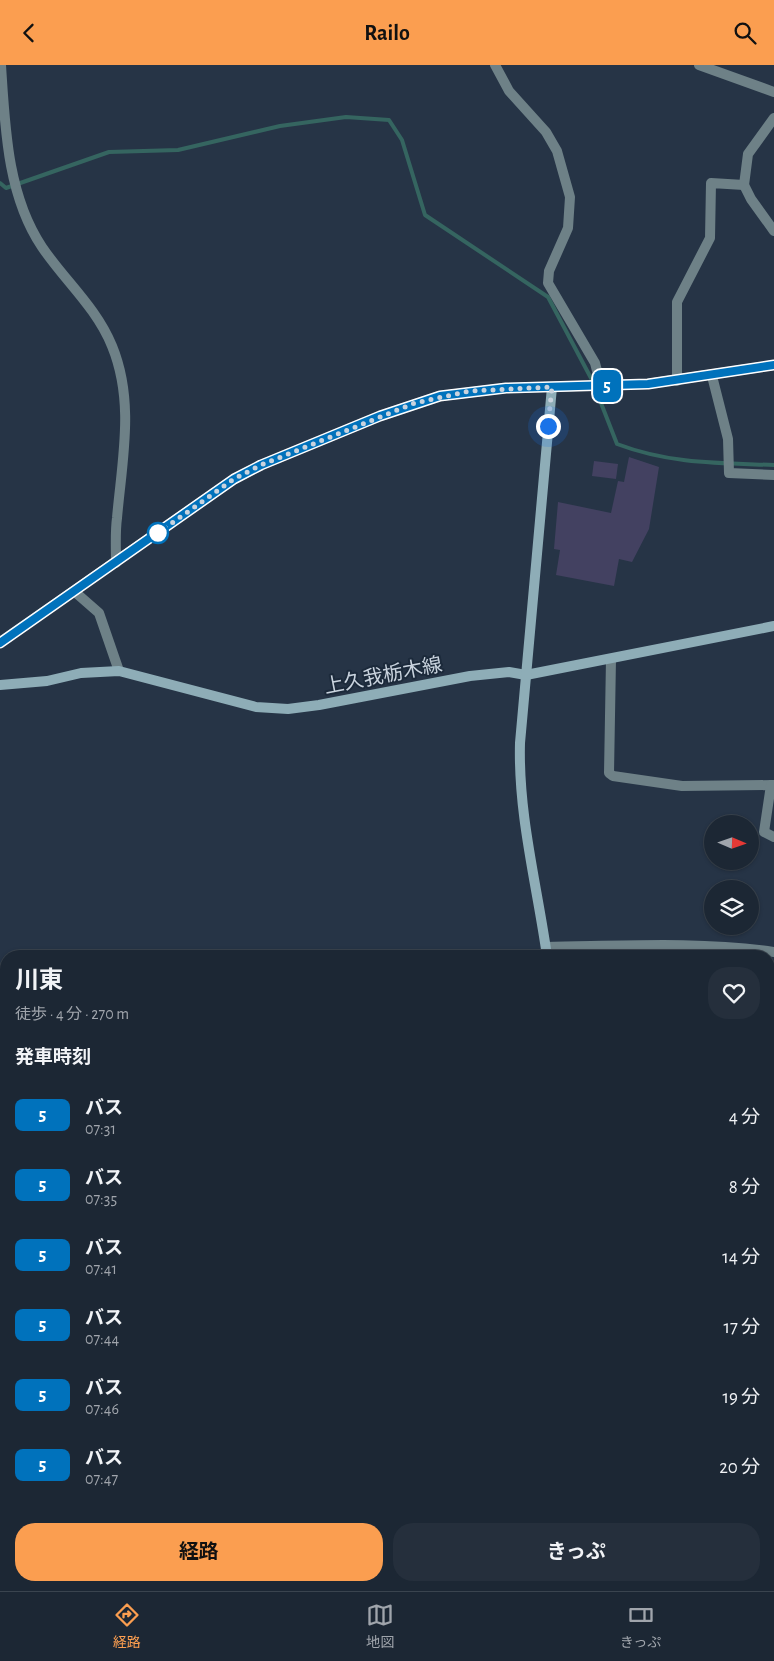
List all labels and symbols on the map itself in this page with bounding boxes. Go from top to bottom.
line badge: 5 [591,370,623,402]
your location [536,414,561,439]
unlabelled marker [147,522,169,544]
street label: 上久我栃木線 [322,653,444,697]
north arrow [704,815,759,870]

